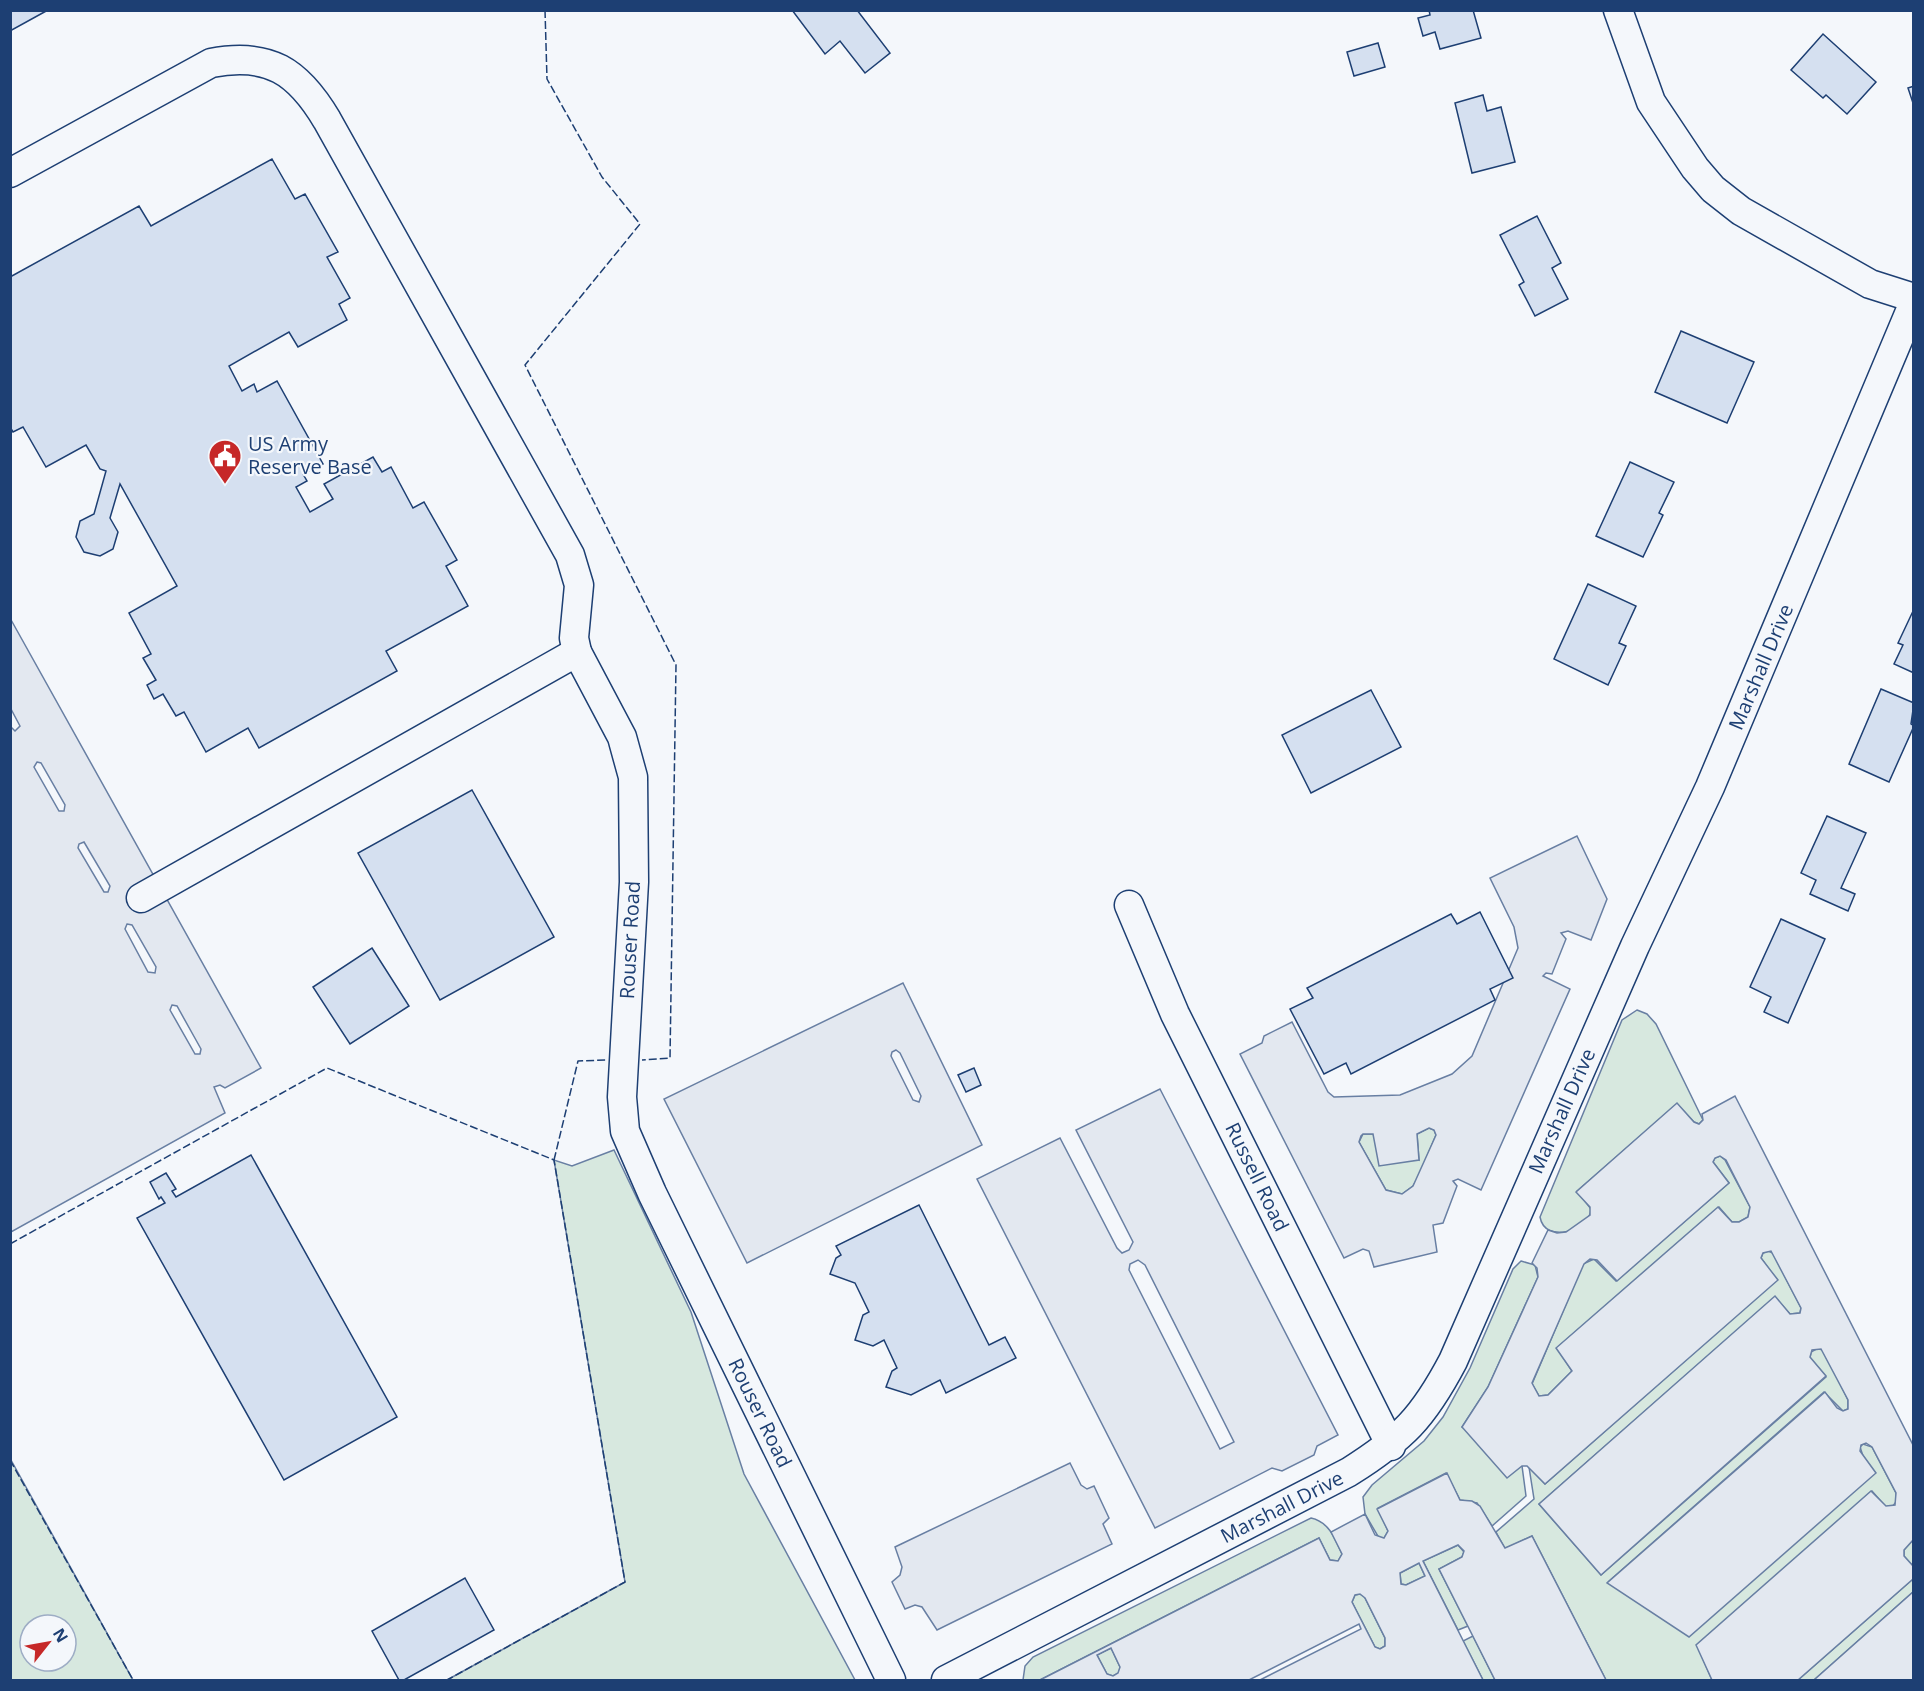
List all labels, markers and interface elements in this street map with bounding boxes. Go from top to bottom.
place label: US Army Reserve Base [248,430,372,480]
public building icon: US Army Reserve Base [207,438,243,485]
street label: Marshall Drive [1722,600,1799,734]
street label: Rouser Road [613,880,646,1000]
street label: Marshall Drive [1522,1044,1601,1178]
street label: Russell Road [1219,1118,1295,1236]
street label: Rouser Road [722,1354,799,1472]
street label: Marshall Drive [1216,1464,1348,1549]
north arrow [18,1613,78,1673]
text: N [48,1624,74,1647]

